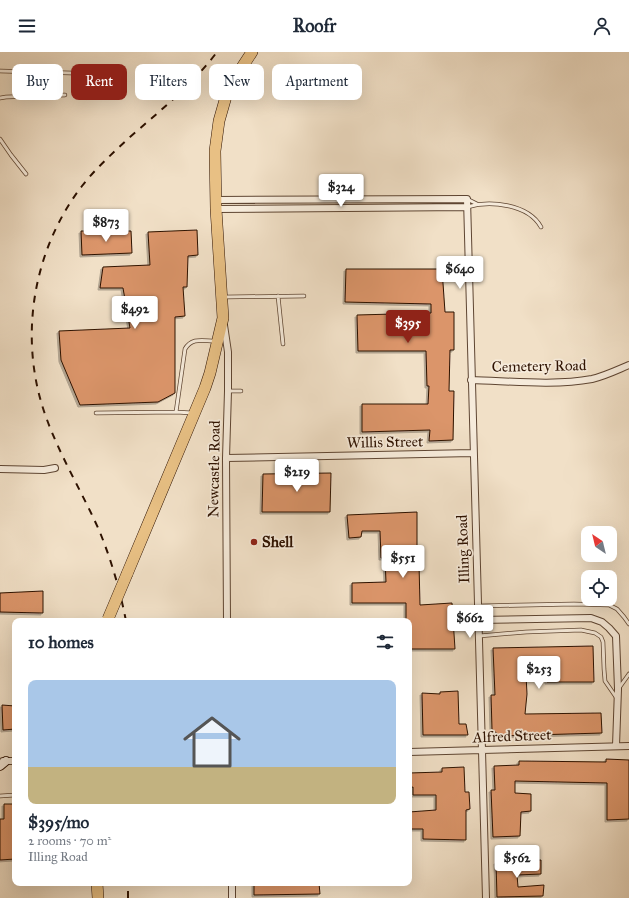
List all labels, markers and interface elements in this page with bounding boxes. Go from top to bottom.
icon: menu [16,15,38,37]
text: Roofr [293,15,336,37]
icon: person [591,15,613,37]
chip: Buy [12,64,63,100]
chip: Rent [71,64,127,100]
chip: Filters [135,64,201,100]
chip: New [209,64,264,100]
chip: Apartment [272,64,362,100]
pin: $324 [317,174,365,208]
text: $324 [328,179,354,195]
pin: $873 [82,209,130,243]
text: $873 [93,214,119,230]
pin: $640 [436,256,484,290]
text: $640 [445,261,475,277]
pin: $492 [111,296,159,330]
text: $492 [121,301,149,317]
pin: $395 [384,310,432,344]
text: $395 [395,315,421,331]
street label: Cemetery Road [492,356,587,376]
street label: Newcastle Road [204,420,224,518]
street label: Willis Street [347,432,424,452]
pin: $219 [273,459,321,493]
text: $219 [284,464,310,480]
street label: Illing Road [453,514,473,584]
north arrow [581,526,617,562]
map controls [581,526,617,606]
place label: Shell [262,533,294,551]
marker: Shell [249,537,259,547]
pin: $551 [379,545,427,579]
text: $551 [390,550,416,566]
button: locate [581,570,617,606]
pin: $662 [446,605,494,639]
text: $662 [456,610,484,626]
icon: filters [374,631,396,653]
text: 10 homes [28,632,94,653]
pin: $253 [515,656,563,690]
text: $253 [526,661,552,677]
icon: home [176,706,248,778]
street label: Alfred Street [471,726,552,746]
text: $395/mo [28,812,89,833]
text: 2 rooms · 70 m² [28,833,111,849]
pin: $562 [493,845,541,879]
text: Illing Road [28,849,88,865]
text: $562 [504,850,530,866]

